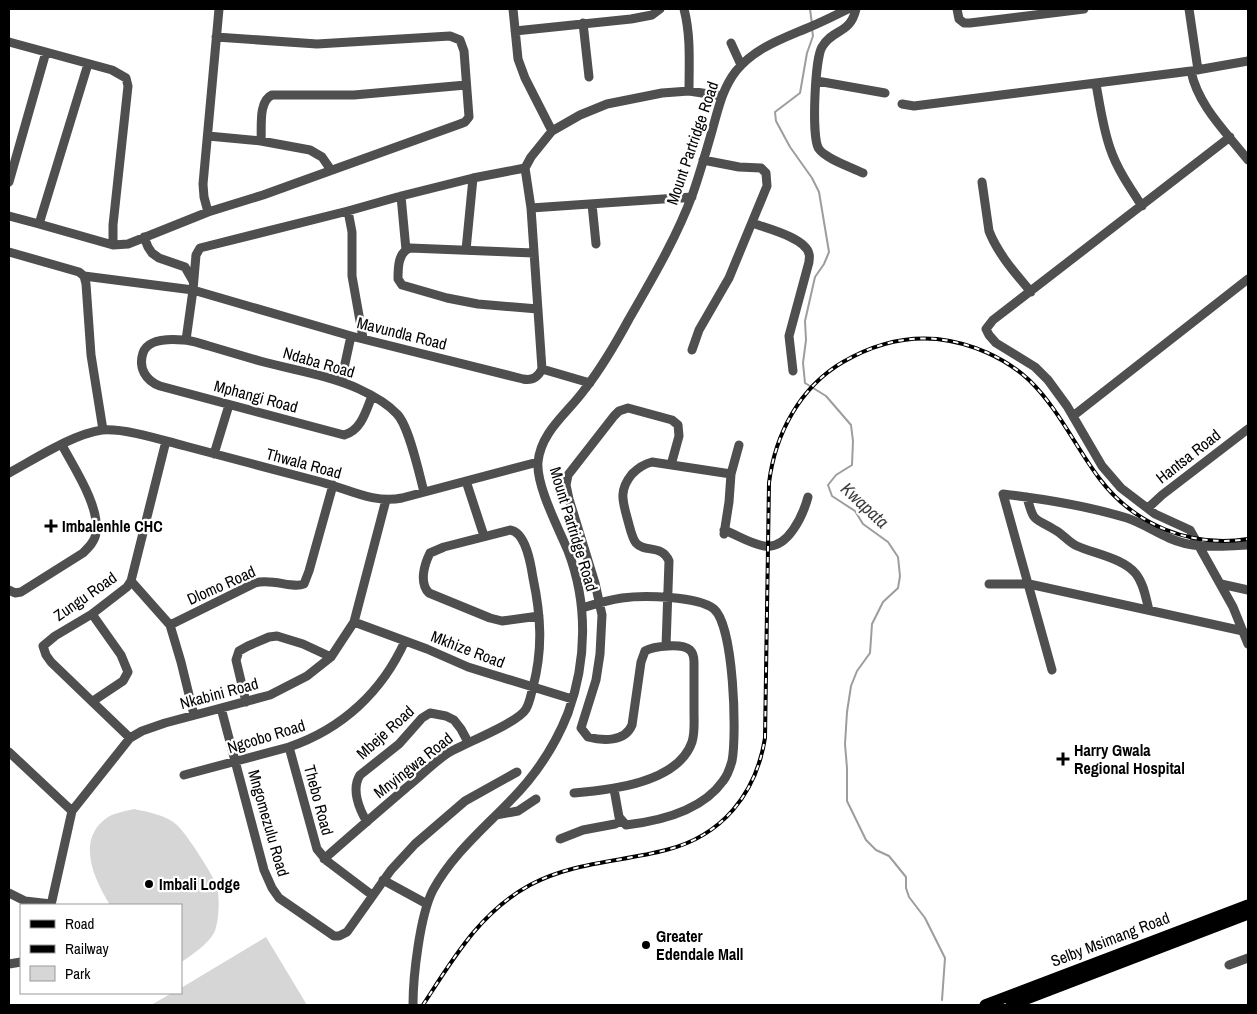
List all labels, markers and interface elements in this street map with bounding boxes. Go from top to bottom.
street label: Mount Partridge Road [661,78,723,208]
street label: Mavundla Road [355,311,449,355]
street label: Ndaba Road [281,341,357,383]
street label: Mphangi Road [212,374,300,418]
street label: Hantsa Road [1151,424,1225,488]
street label: Thwala Road [264,442,344,484]
street label: Mount Partridge Road [545,464,603,594]
water label: Kwapata [835,476,895,534]
place label: Imbalenhle CHC [62,515,163,537]
marker: Imbalenhle CHC [44,519,58,533]
street label: Dlomo Road [183,560,259,610]
street label: Zungu Road [49,566,121,626]
street label: Mkhize Road [428,625,508,673]
street label: Nkabini Road [177,672,261,714]
street label: Mbeje Road [351,700,419,764]
street label: Ngcobo Road [224,714,308,758]
street label: Mnyingwa Road [369,727,457,803]
place label: Harry Gwala Regional Hospital [1074,739,1185,779]
marker: Harry Gwala Regional Hospital [1056,752,1070,766]
street label: Thebo Road [299,762,339,838]
street label: Mngomezulu Road [243,767,295,879]
place label: Imbali Lodge [159,873,240,895]
marker: Imbali Lodge [143,878,155,890]
legend [20,904,182,994]
street label: Selby Msimang Road [1048,906,1172,972]
text: Road [65,913,94,934]
place label: Greater Edendale Mall [656,925,744,965]
text: Railway [65,938,110,959]
marker: Greater Edendale Mall [640,939,652,951]
text: Park [65,963,91,984]

